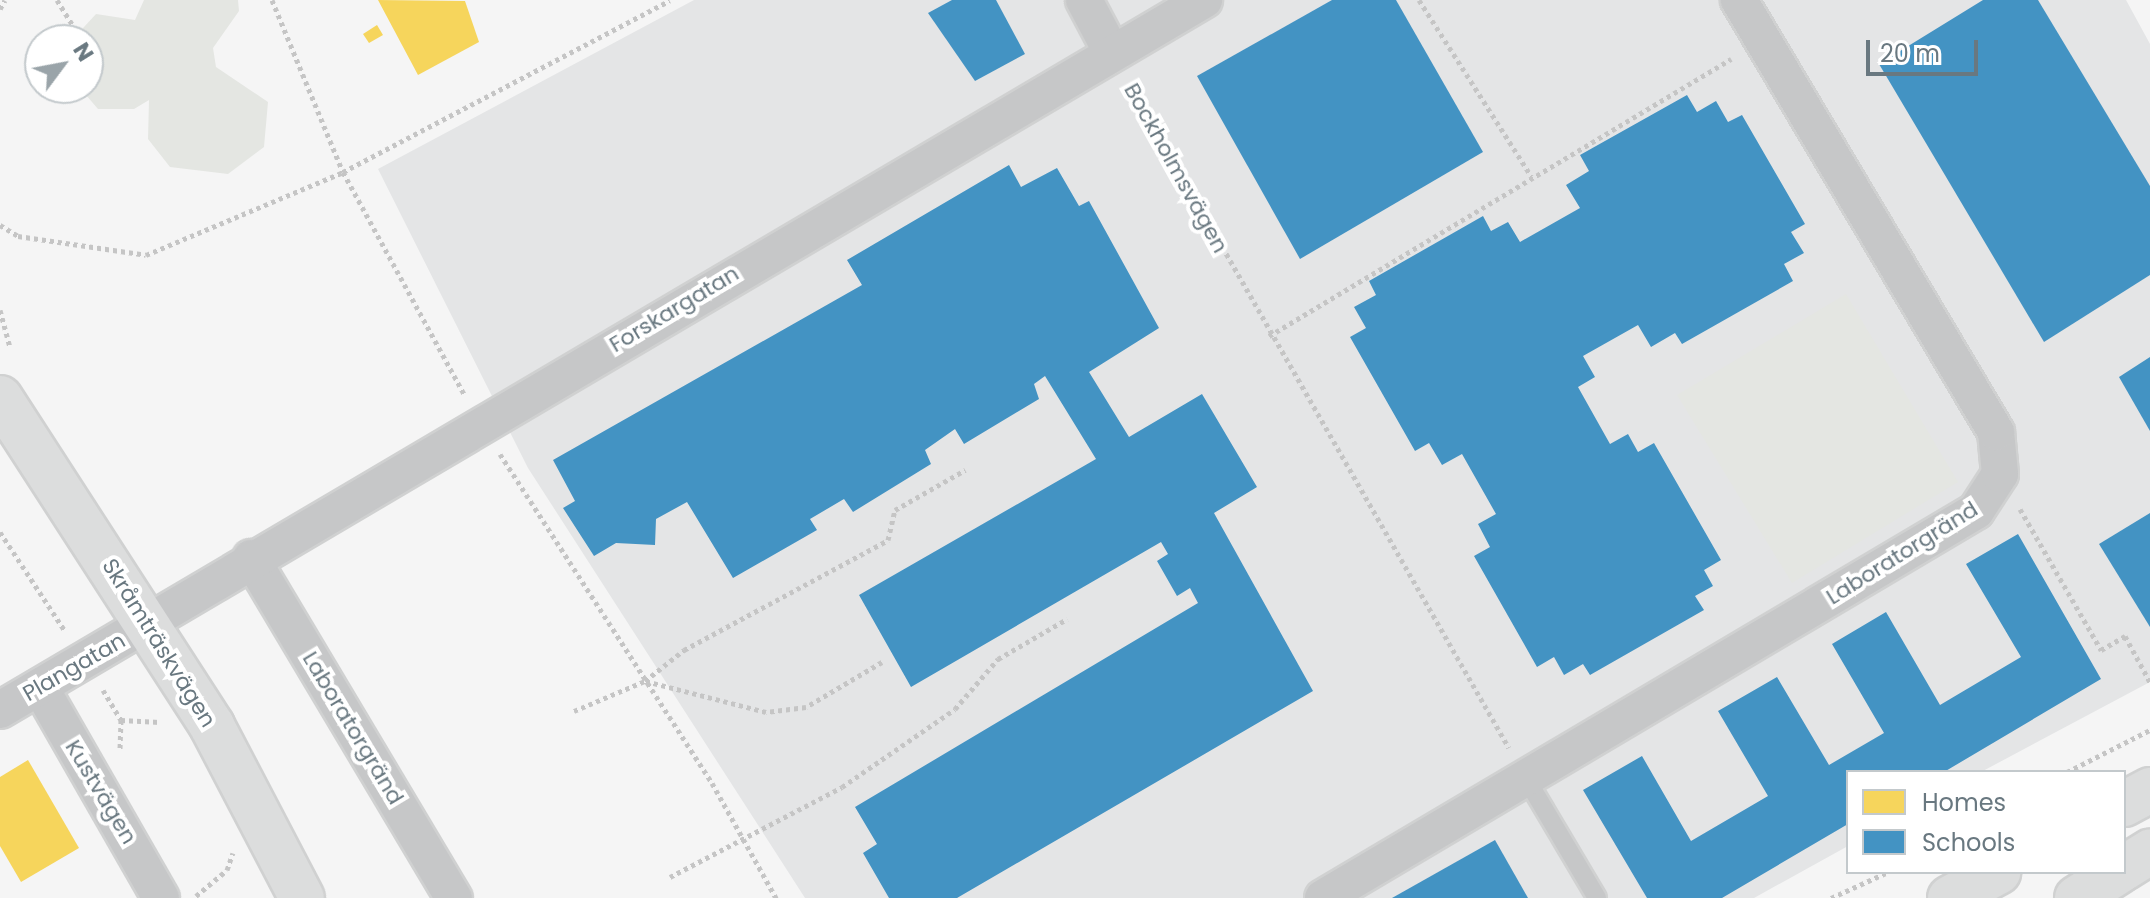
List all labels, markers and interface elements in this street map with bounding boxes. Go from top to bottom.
north arrow [24,24,104,104]
scale bar [1870,24,1982,74]
text: N [66,37,101,67]
text: 20 m [1880,37,1940,70]
street label: Bockholmsvägen [1118,79,1234,257]
street label: Forskargatan [605,260,743,358]
street label: Laboratorgränd [1821,496,1983,610]
street label: Skråmträskvägen [96,554,222,732]
street label: Plangatan [18,627,130,707]
street label: Laboratorgränd [297,647,409,809]
street label: Kustvägen [60,735,142,849]
legend [1846,770,2126,874]
text: Homes [1922,786,2006,819]
text: Schools [1922,826,2015,859]

